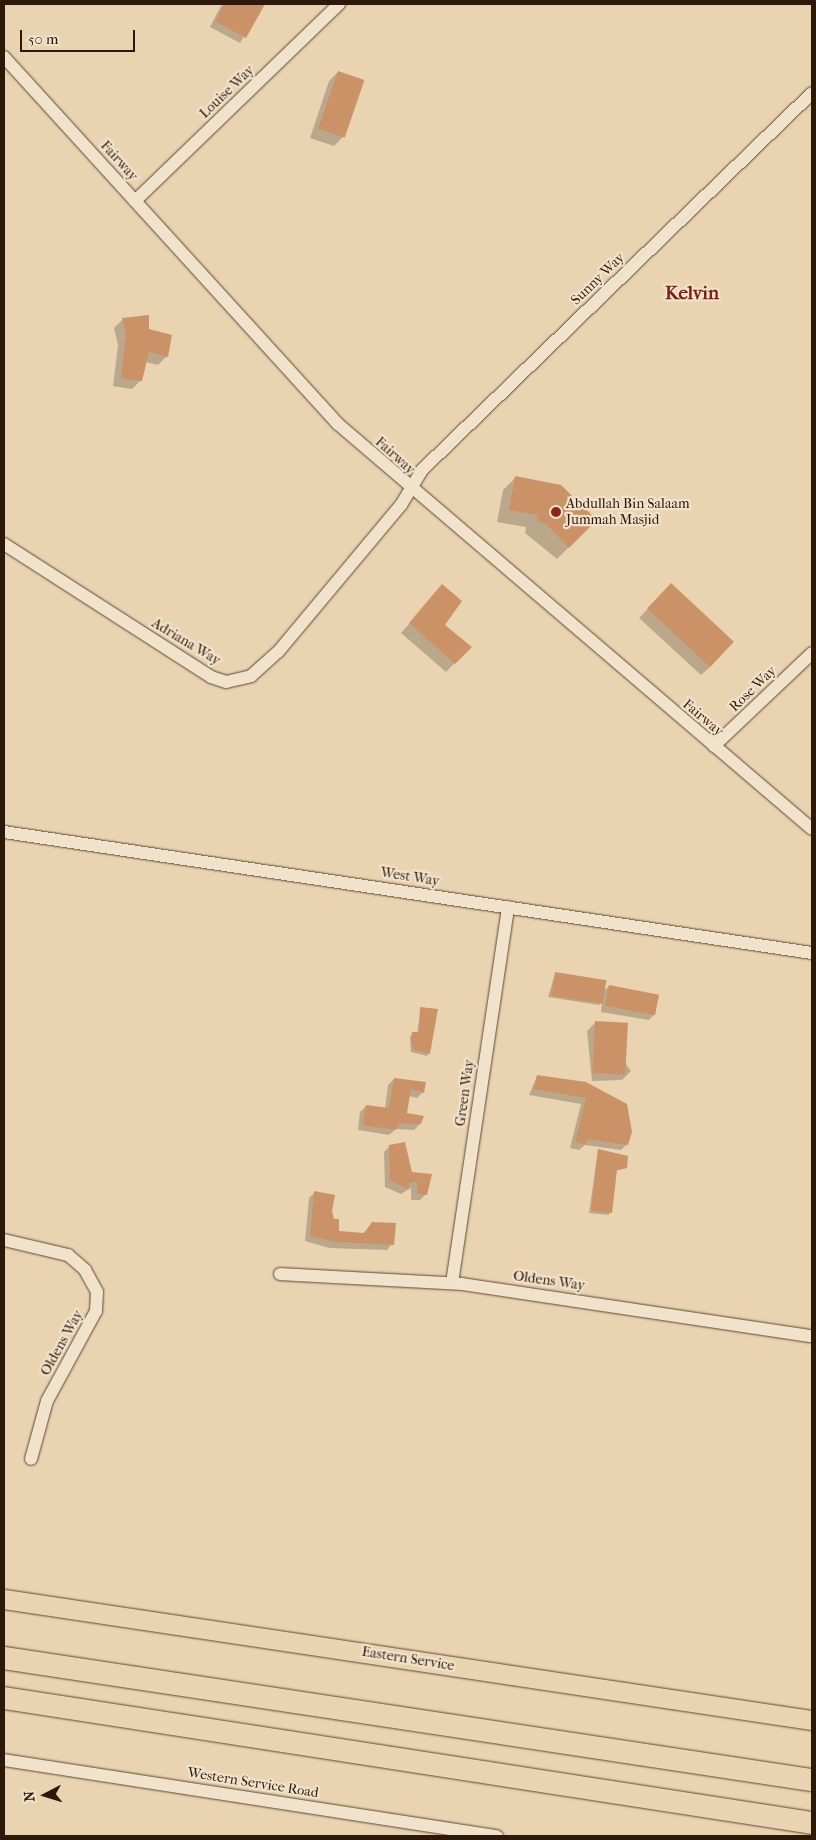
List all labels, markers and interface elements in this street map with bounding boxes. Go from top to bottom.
scale bar [22,20,138,52]
text: 50 m [28,30,58,48]
street label: Louise Way [196,62,258,122]
street label: Fairway [97,138,141,184]
street label: Sunny Way [568,249,628,309]
district label: Kelvin [665,283,719,305]
street label: Fairway [372,434,418,478]
place label: Abdullah Bin Salaam Jummah Masjid [566,496,690,528]
marker: Abdullah Bin Salaam Jummah Masjid [550,506,562,518]
street label: Adriana Way [149,615,223,669]
street label: Rose Way [726,663,780,715]
street label: Fairway [679,696,727,740]
street label: West Way [379,864,441,890]
street label: Green Way [452,1059,478,1127]
street label: Oldens Way [512,1268,586,1294]
street label: Oldens Way [37,1307,87,1379]
street label: Eastern Service [361,1643,455,1675]
street label: Western Service Road [186,1764,320,1802]
north arrow [20,1770,70,1820]
text: N [21,1790,38,1802]

